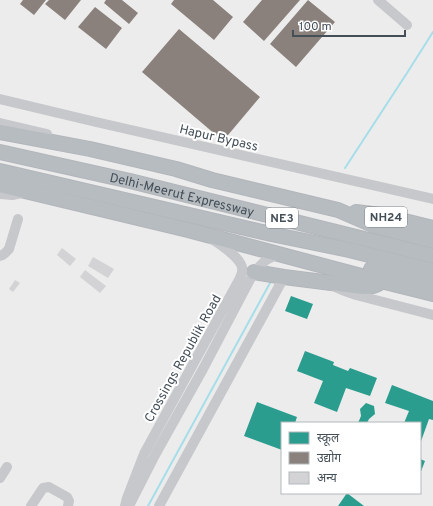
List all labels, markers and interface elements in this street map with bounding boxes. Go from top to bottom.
scale bar [293,12,405,38]
text: 100 m [299,19,332,35]
street label: Hapur Bypass [178,122,259,156]
street label: Delhi-Meerut Expressway [108,171,256,221]
road number: NH24 [365,207,407,227]
road number: NE3 [266,208,298,228]
street label: Crossings Republik Road [142,292,226,426]
legend [281,422,421,494]
text: स्कूल [317,431,340,447]
text: उद्योग [317,450,341,467]
text: अन्य [317,471,338,487]

